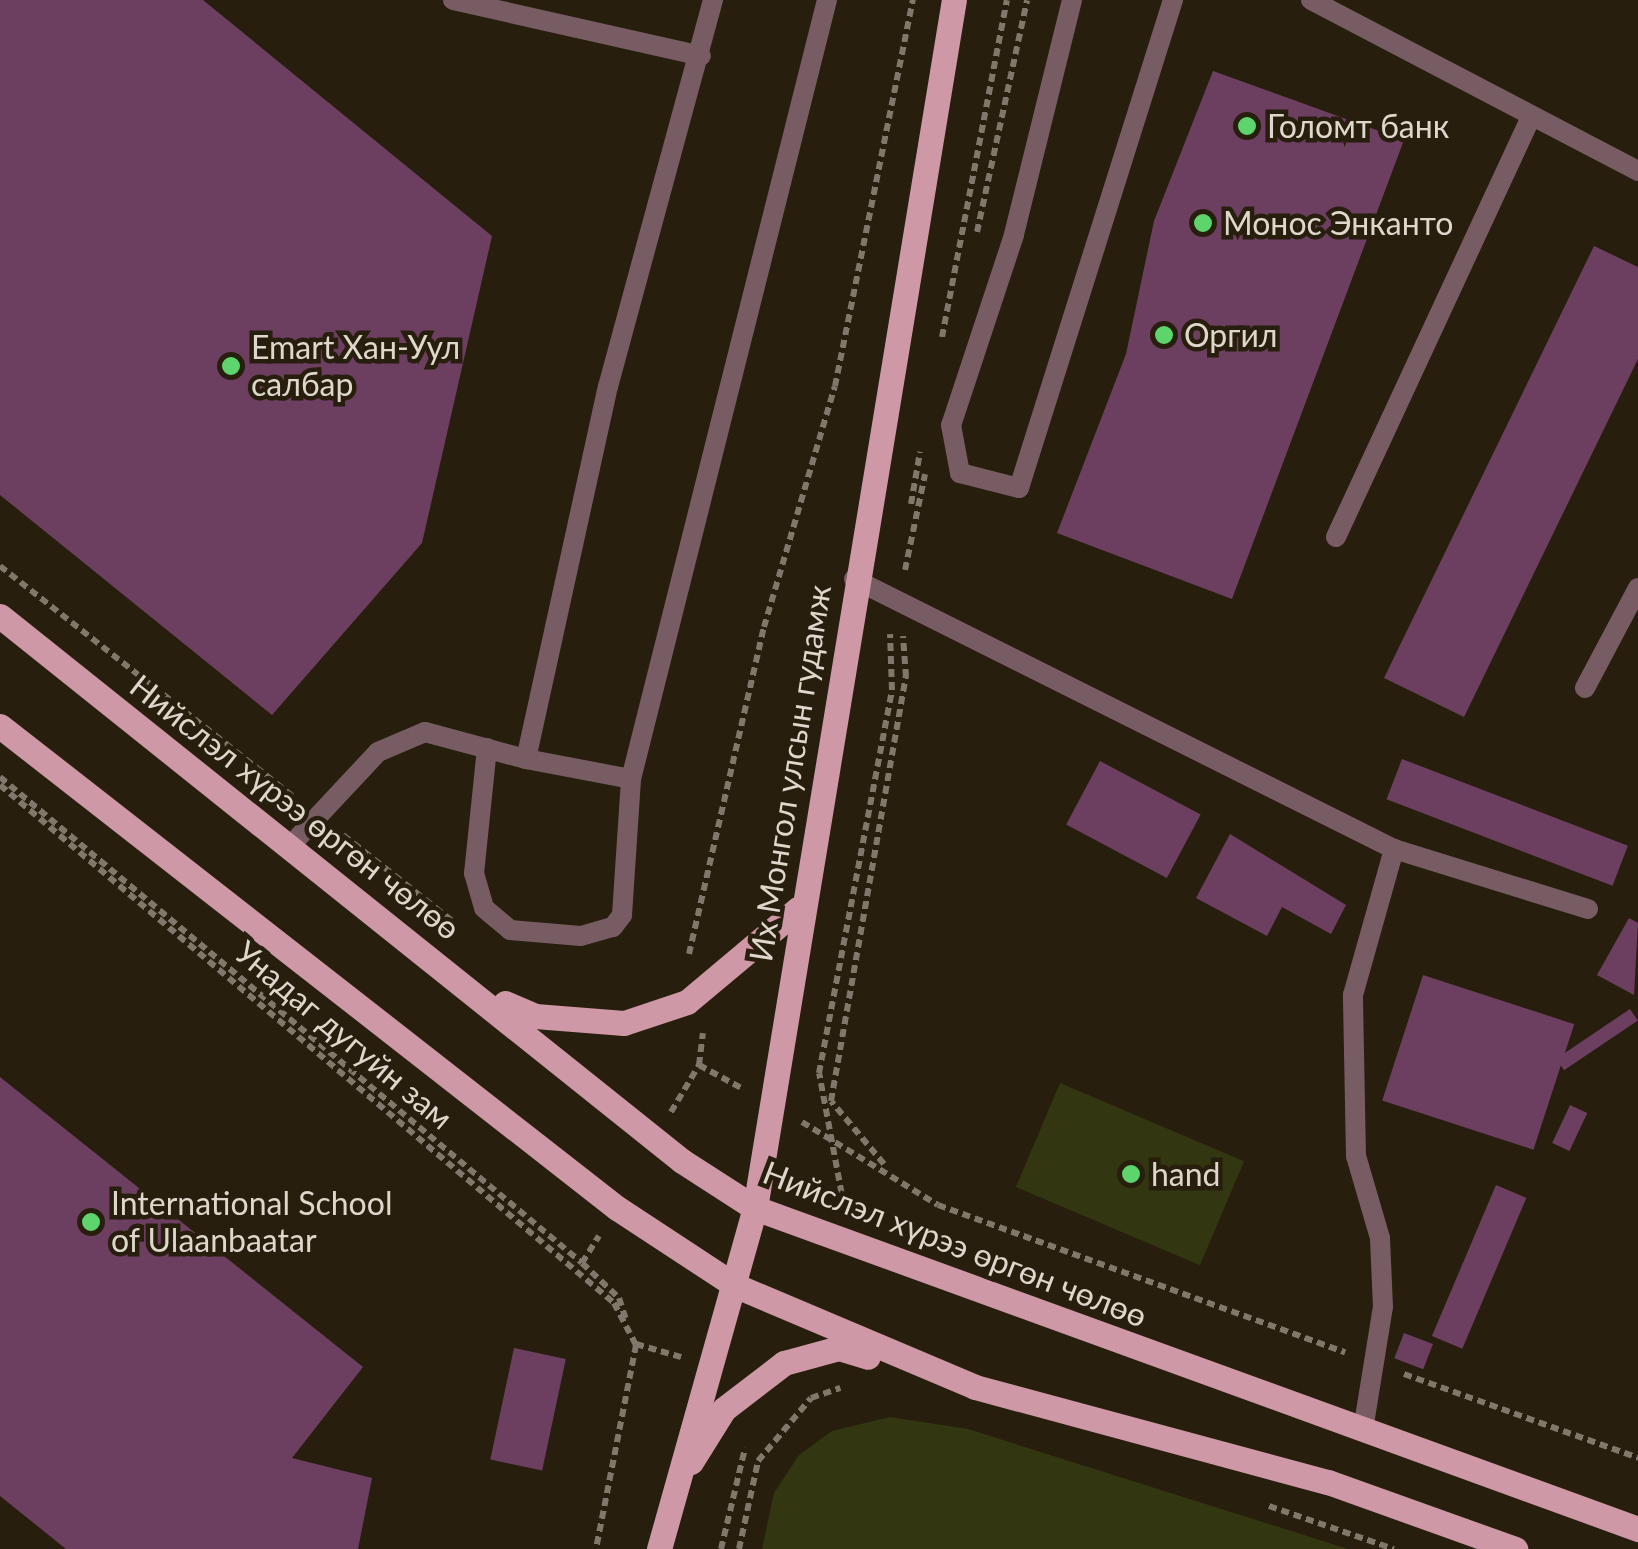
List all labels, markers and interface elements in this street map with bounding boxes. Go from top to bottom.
place label: Голомт банк [1267,107,1449,145]
marker: Голомт банк [1236,115,1258,137]
place label: Монос Энканто [1223,204,1453,242]
marker: Монос Энканто [1192,212,1214,234]
place label: Оргил [1184,316,1278,354]
marker: Оргил [1153,324,1175,346]
place label: Emart Хан-Уул салбар [251,329,460,404]
marker: Emart Хан-Уул салбар [220,355,242,377]
street label: Их Монгол улсын гудамж [741,582,839,964]
street label: Нийслэл хүрээ өргөн чөлөө [123,666,467,948]
street label: Унадаг дугуйн зам [228,933,460,1137]
street label: Нийслэл хүрээ өргөн чөлөө [758,1153,1152,1335]
place label: hand [1151,1155,1221,1193]
marker: hand [1120,1163,1142,1185]
place label: International School of Ulaanbaatar [111,1185,392,1260]
marker: International School of Ulaanbaatar [80,1211,102,1233]

